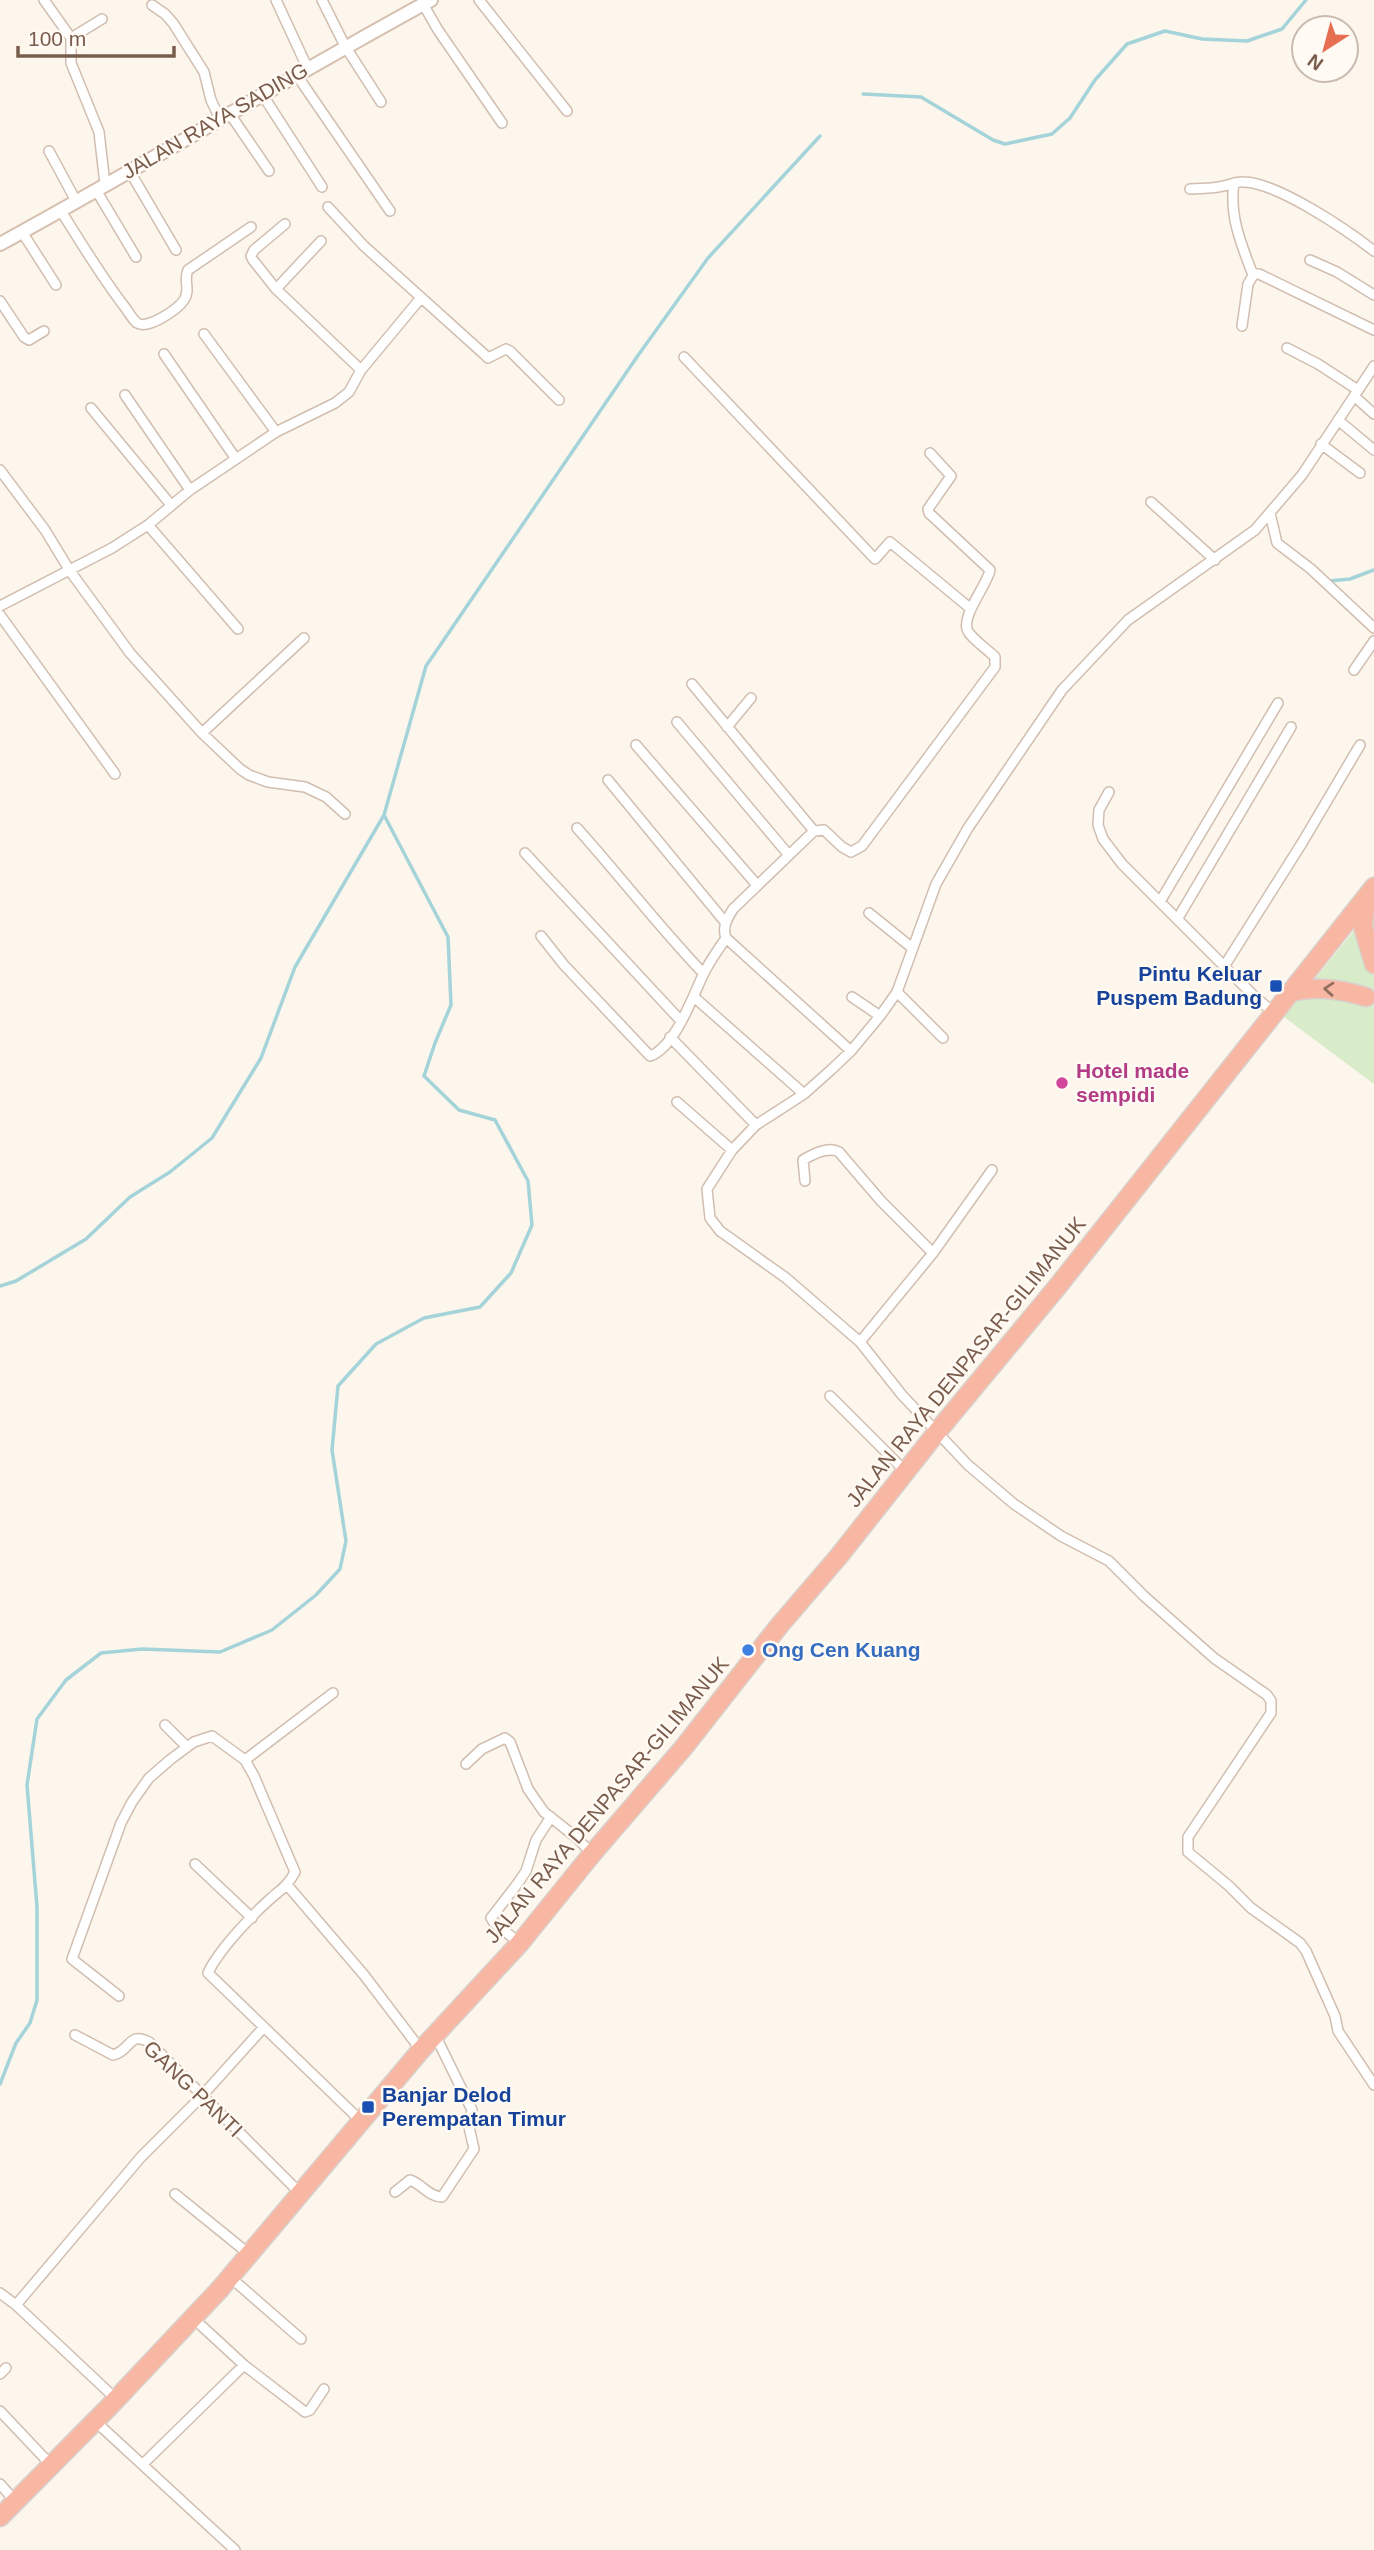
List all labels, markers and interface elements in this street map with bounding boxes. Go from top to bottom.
scale bar [18,14,173,58]
north arrow [1290,14,1360,84]
text: 100 m [28,27,86,50]
text: N [1304,50,1327,75]
street label: JALAN RAYA SADING [118,58,312,183]
place label: Pintu Keluar Puspem Badung [1096,962,1262,1009]
marker: Pintu Keluar Puspem Badung [1268,978,1284,994]
one-way arrow [1323,982,1334,997]
place label: Hotel made sempidi [1076,1059,1189,1106]
marker: Hotel made sempidi [1054,1075,1070,1091]
street label: JALAN RAYA DENPASAR-GILIMANUK [841,1212,1090,1511]
place label: Ong Cen Kuang [762,1638,921,1661]
marker: Ong Cen Kuang [740,1642,756,1658]
street label: JALAN RAYA DENPASAR-GILIMANUK [480,1652,733,1947]
street label: GANG PANTI [139,2036,247,2141]
place label: Banjar Delod Perempatan Timur [382,2083,566,2130]
marker: Banjar Delod Perempatan Timur [360,2099,376,2115]

